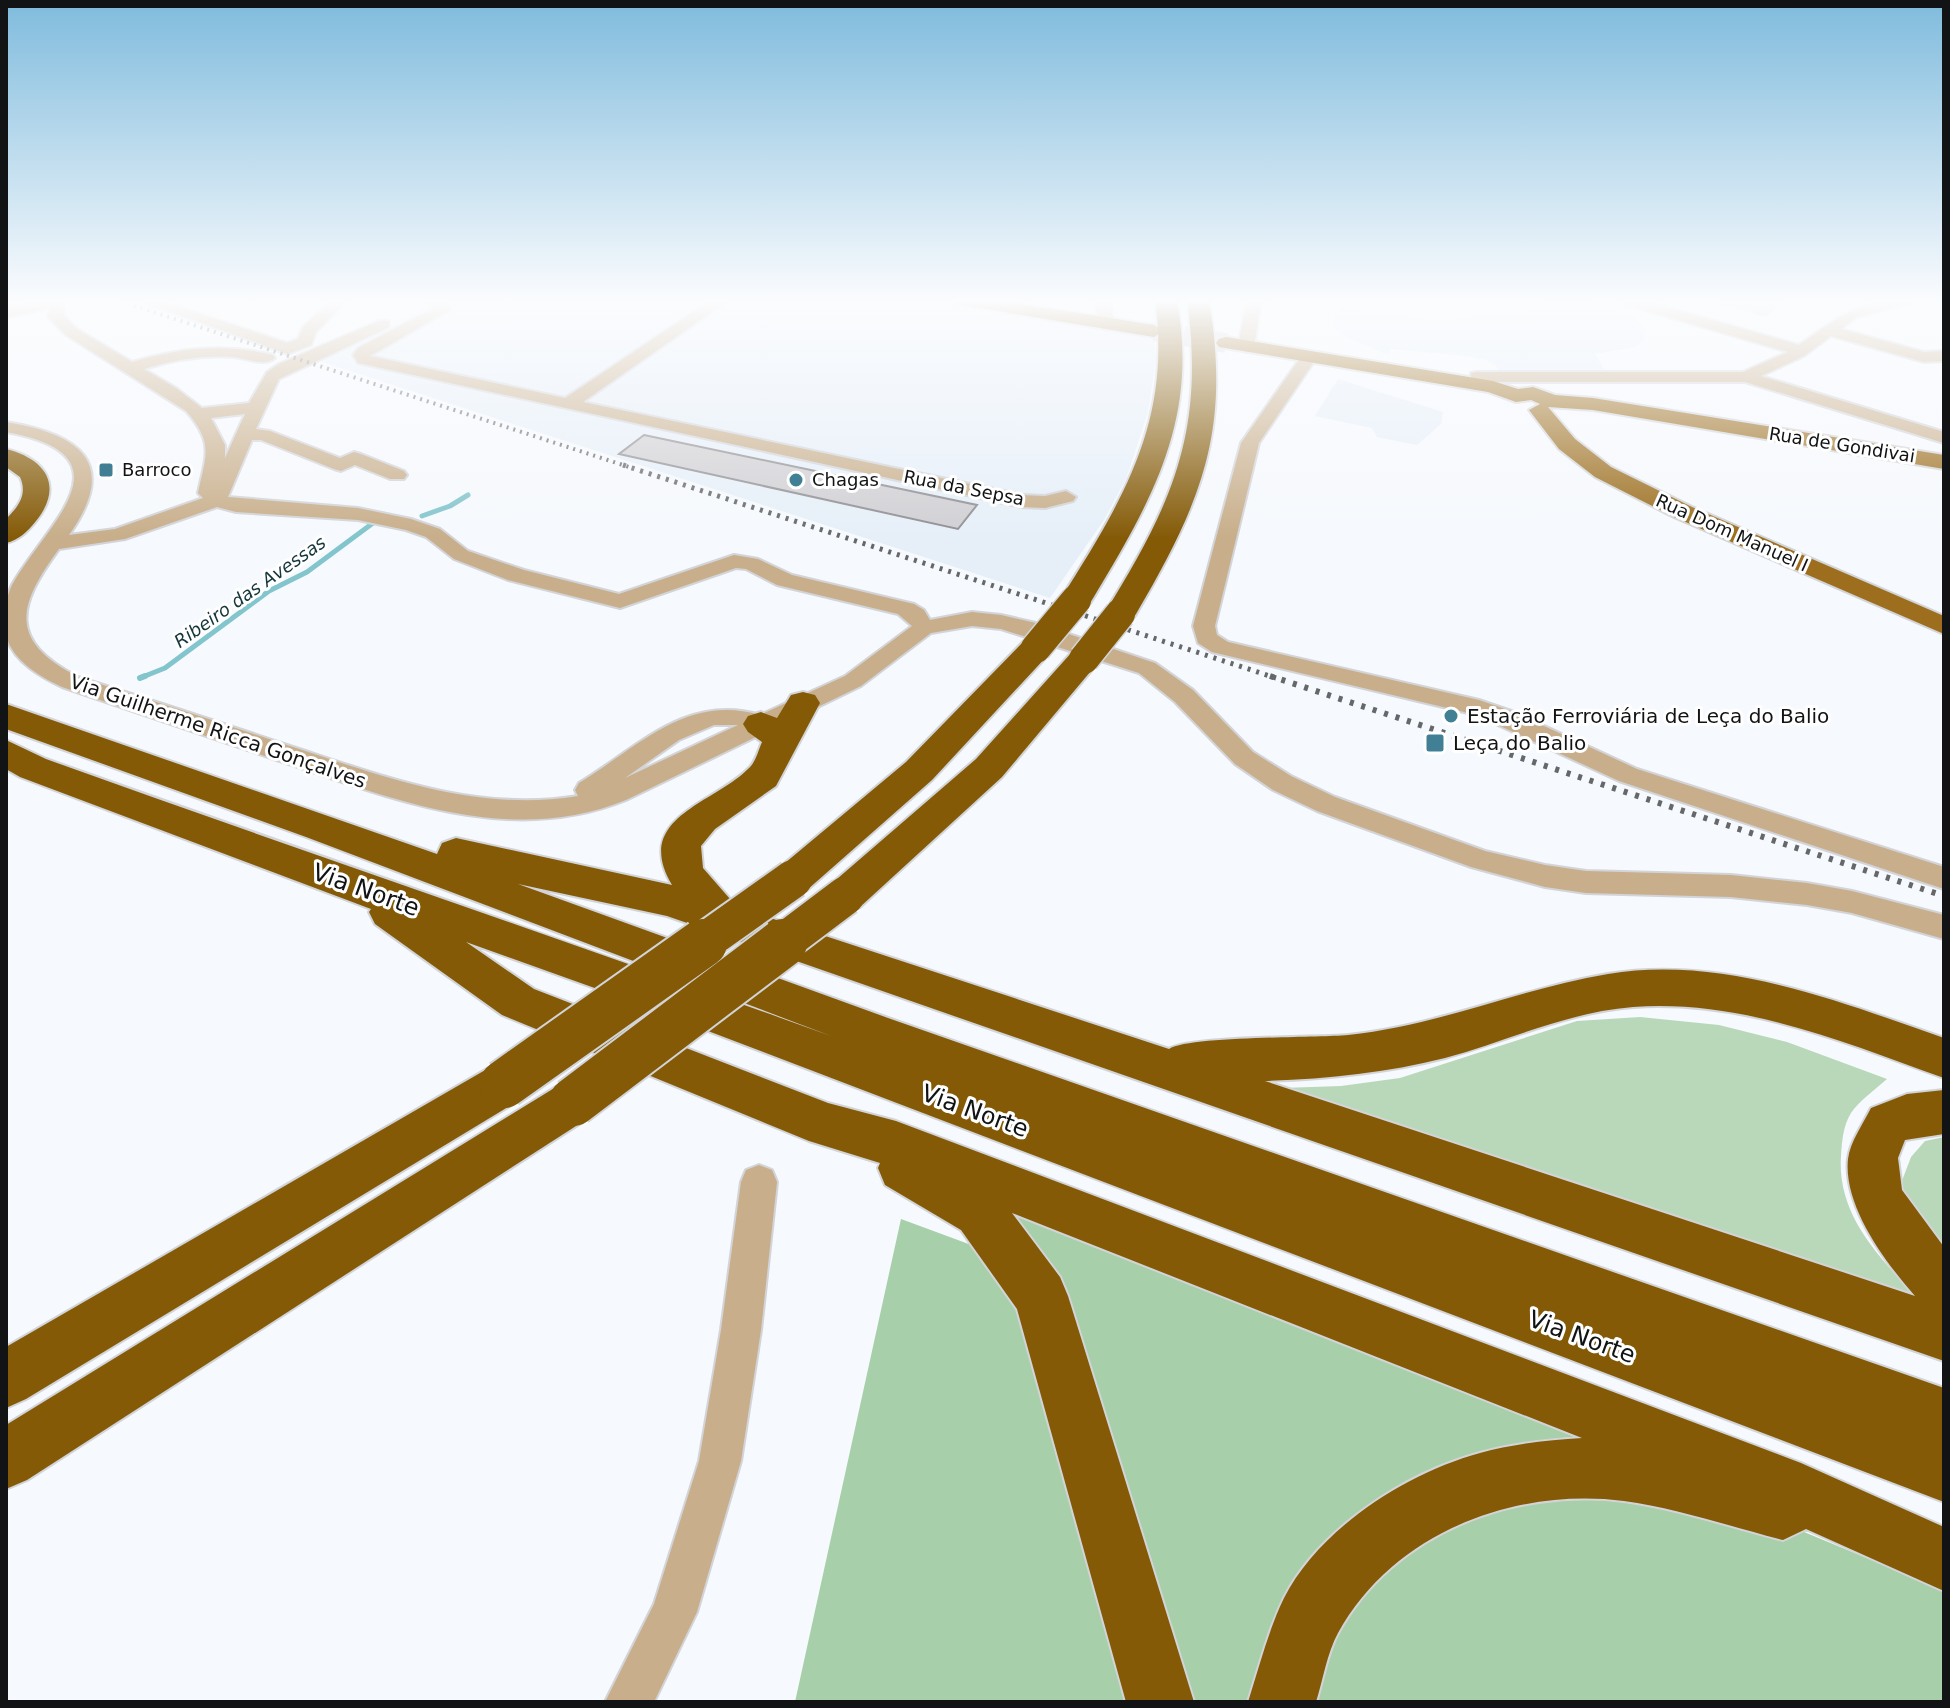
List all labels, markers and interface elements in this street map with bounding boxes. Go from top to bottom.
street label: Rua de Gondivai [1768,423,1917,466]
place label: Barroco [122,459,191,480]
marker: Barroco [97,461,115,479]
street label: Rua da Sepsa [902,466,1026,509]
place label: Chagas [812,469,879,490]
marker: Chagas [787,471,805,489]
street label: Rua Dom Manuel I [1653,490,1812,576]
water label: Ribeiro das Avessas [170,531,329,652]
street label: Via Guilherme Ricca Gonçalves [67,669,369,793]
place label: Estação Ferroviária de Leça do Balio [1467,704,1829,728]
marker: Estação Ferroviária de Leça do Balio [1442,707,1460,725]
place label: Leça do Balio [1453,731,1586,755]
marker: Leça do Balio [1424,732,1446,754]
street label: Via Norte [309,858,423,922]
street label: Via Norte [918,1079,1032,1143]
street label: Via Norte [1525,1305,1639,1369]

